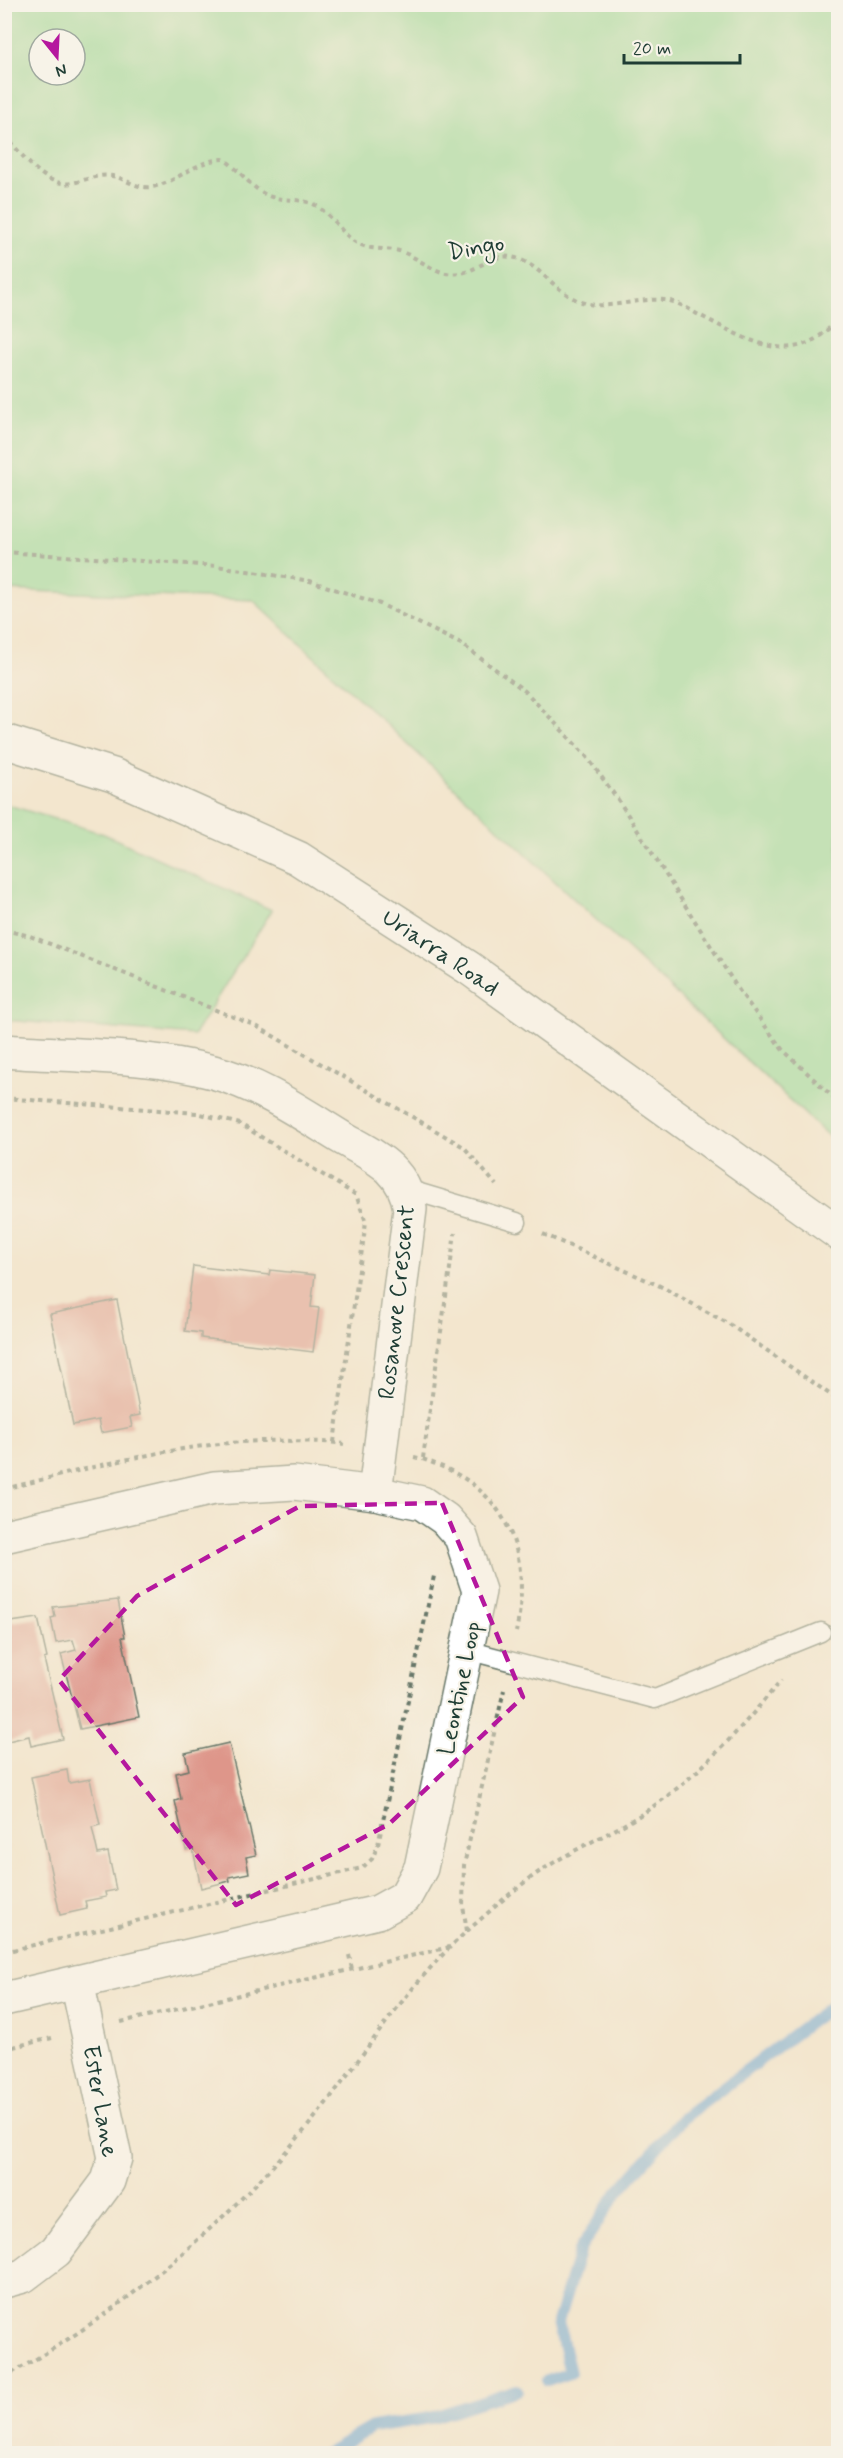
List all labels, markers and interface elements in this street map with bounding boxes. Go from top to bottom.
north arrow [27,27,87,87]
scale bar [624,27,740,65]
text: 20 m [633,37,671,61]
text: N [53,58,69,81]
street label: Dingo [446,228,507,271]
street label: Uriarra Road [375,903,505,1004]
street label: Rosanove Crescent [372,1203,423,1401]
street label: Leontine Loop [431,1619,490,1758]
street label: Ester Lane [74,2043,125,2160]

